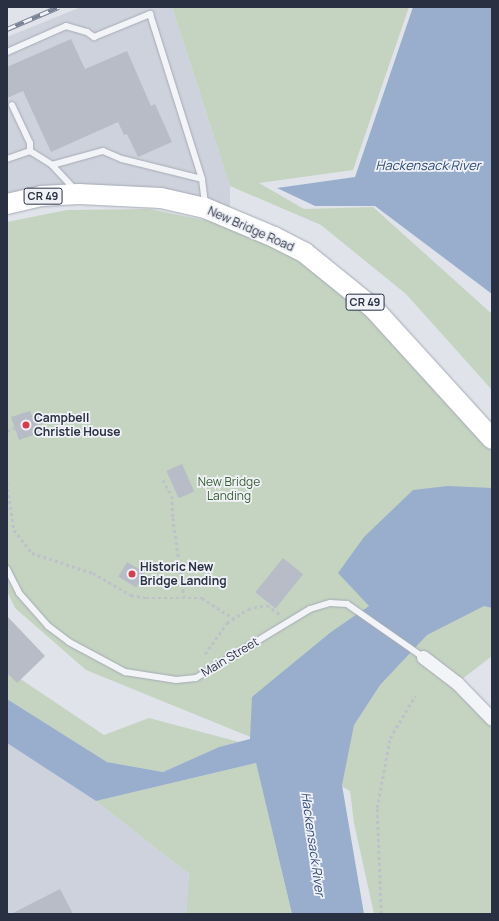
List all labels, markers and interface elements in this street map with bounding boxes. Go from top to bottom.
water label: Hackensack River [376,157,480,173]
road number: CR 49 [23,187,63,205]
street label: New Bridge Road [206,203,296,255]
road number: CR 49 [345,293,385,311]
place label: Campbell Christie House [34,411,121,439]
marker: Campbell Christie House [21,420,31,430]
park label: New Bridge Landing [198,475,260,503]
place label: Historic New Bridge Landing [140,560,227,588]
marker: Historic New Bridge Landing [127,569,137,579]
street label: Main Street [199,634,261,680]
water label: Hackensack River [298,791,328,897]

